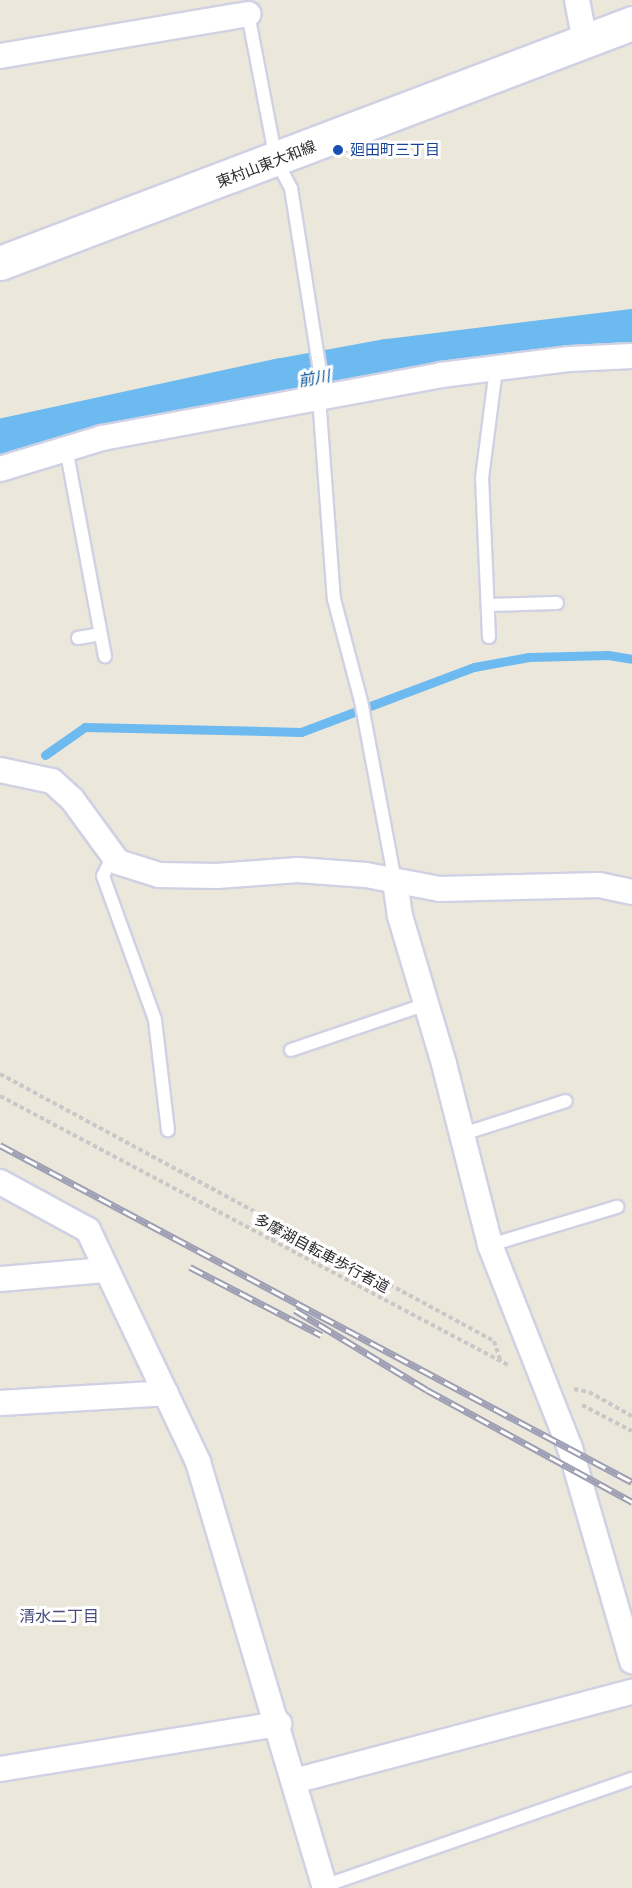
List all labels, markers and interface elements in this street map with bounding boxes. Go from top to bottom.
street label: 東村山東大和線 [214,137,318,191]
place label: 廻田町三丁目 [350,141,440,159]
marker: 廻田町三丁目 [331,143,345,157]
water label: 前川 [297,366,331,390]
street label: 多摩湖自転車歩行者道 [252,1210,392,1296]
district label: 清水二丁目 [19,1606,99,1626]

